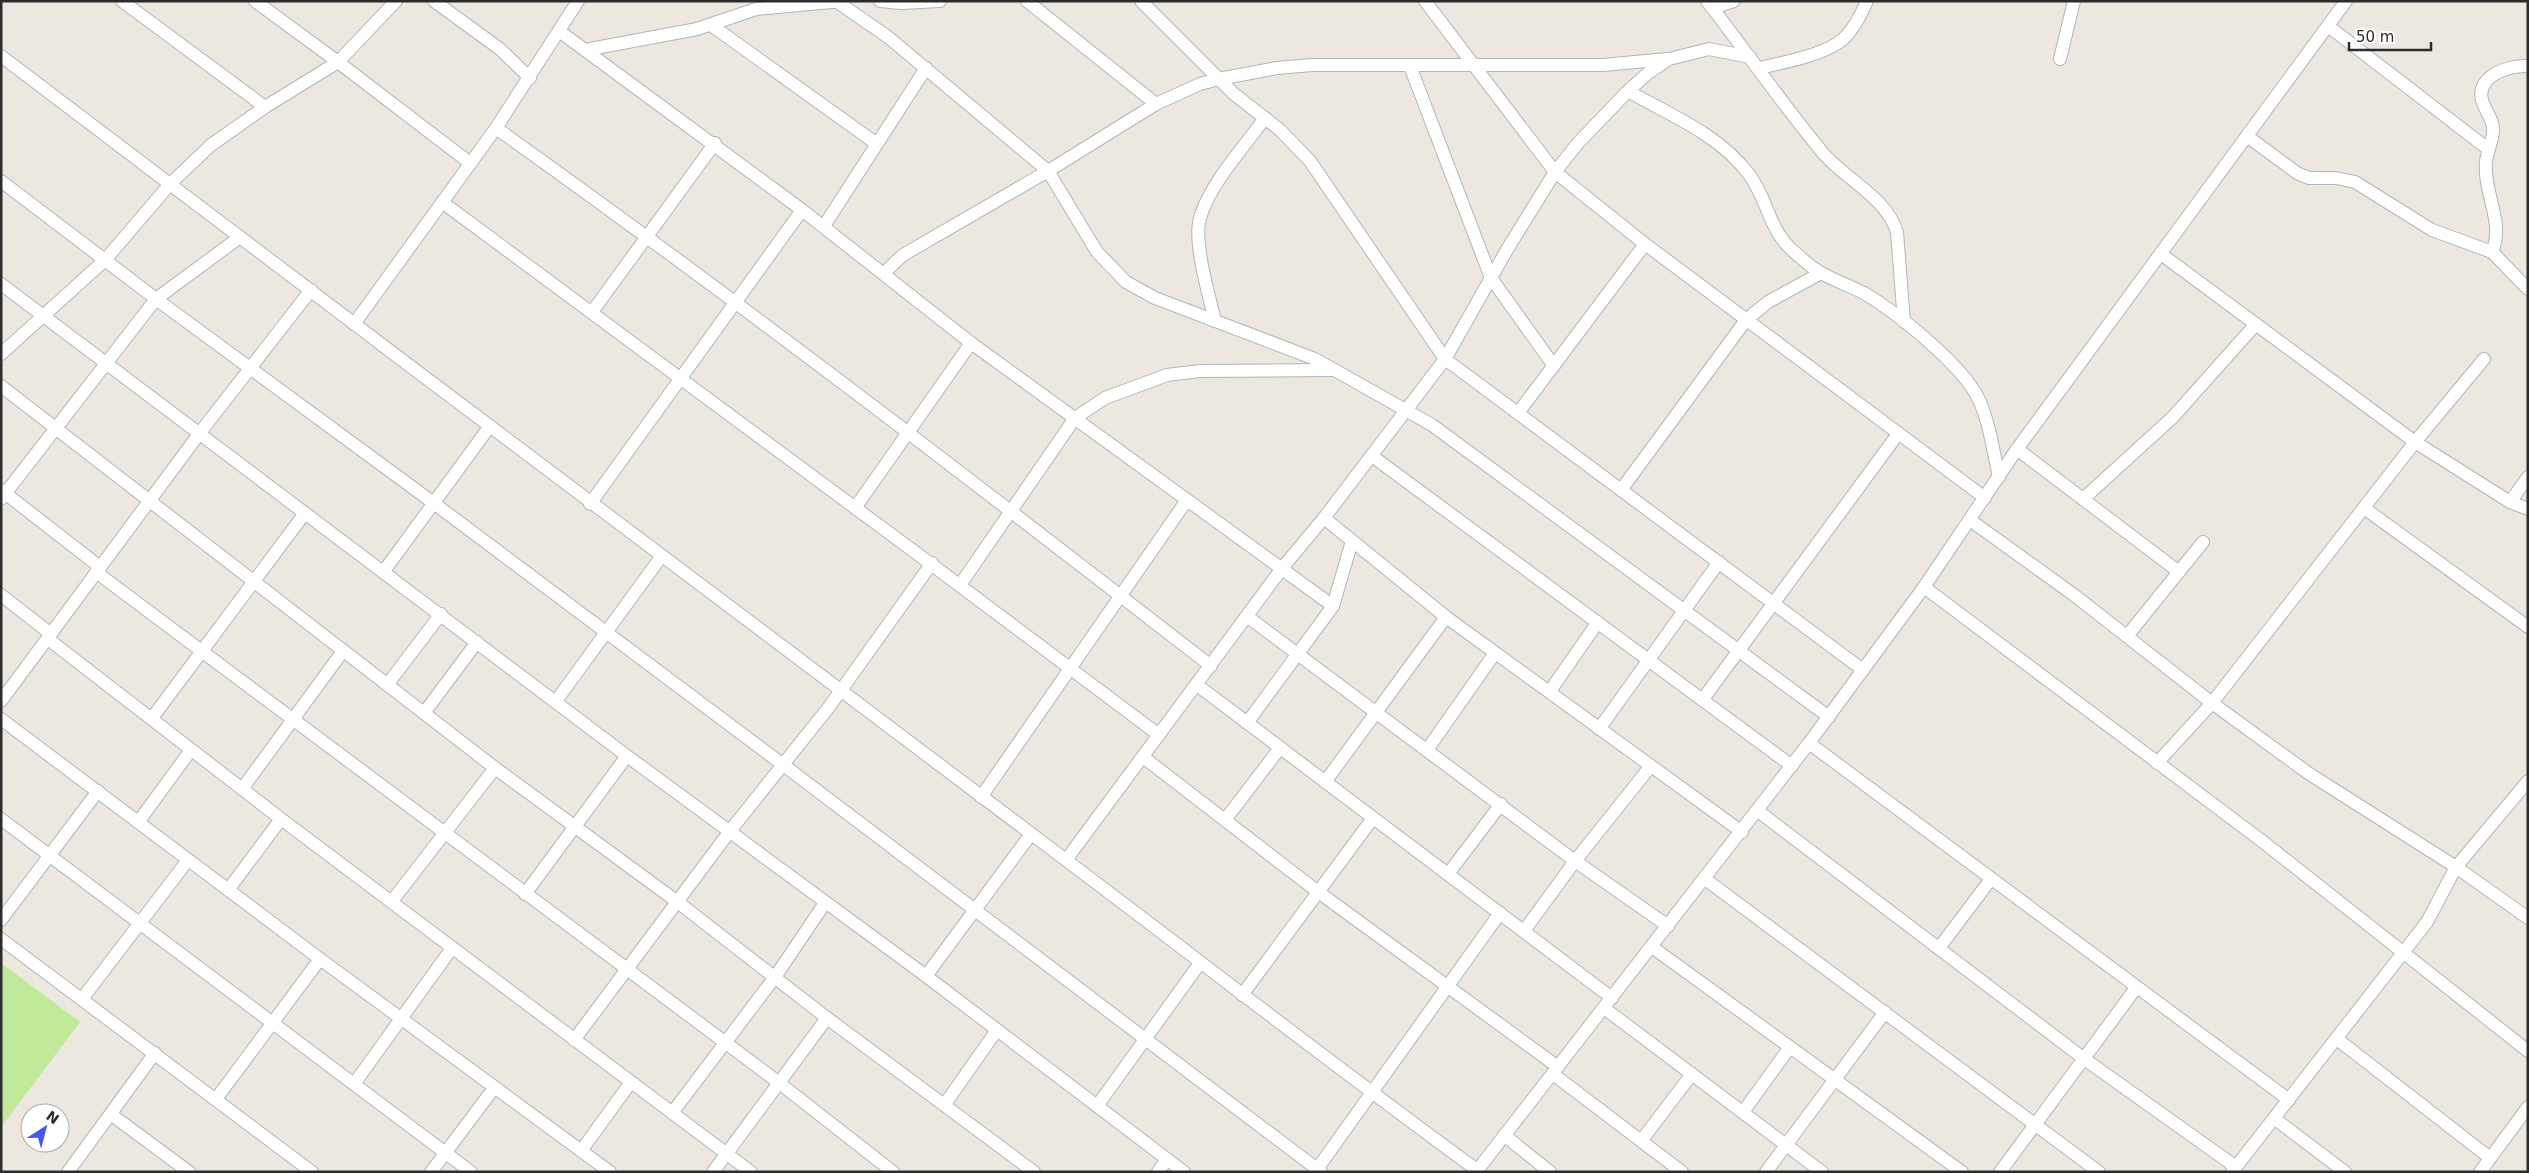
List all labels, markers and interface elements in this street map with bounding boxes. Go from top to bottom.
scale bar [2349,20,2432,52]
text: 50 m [2356,28,2394,46]
north arrow [20,1103,70,1153]
text: N [43,1108,62,1127]

